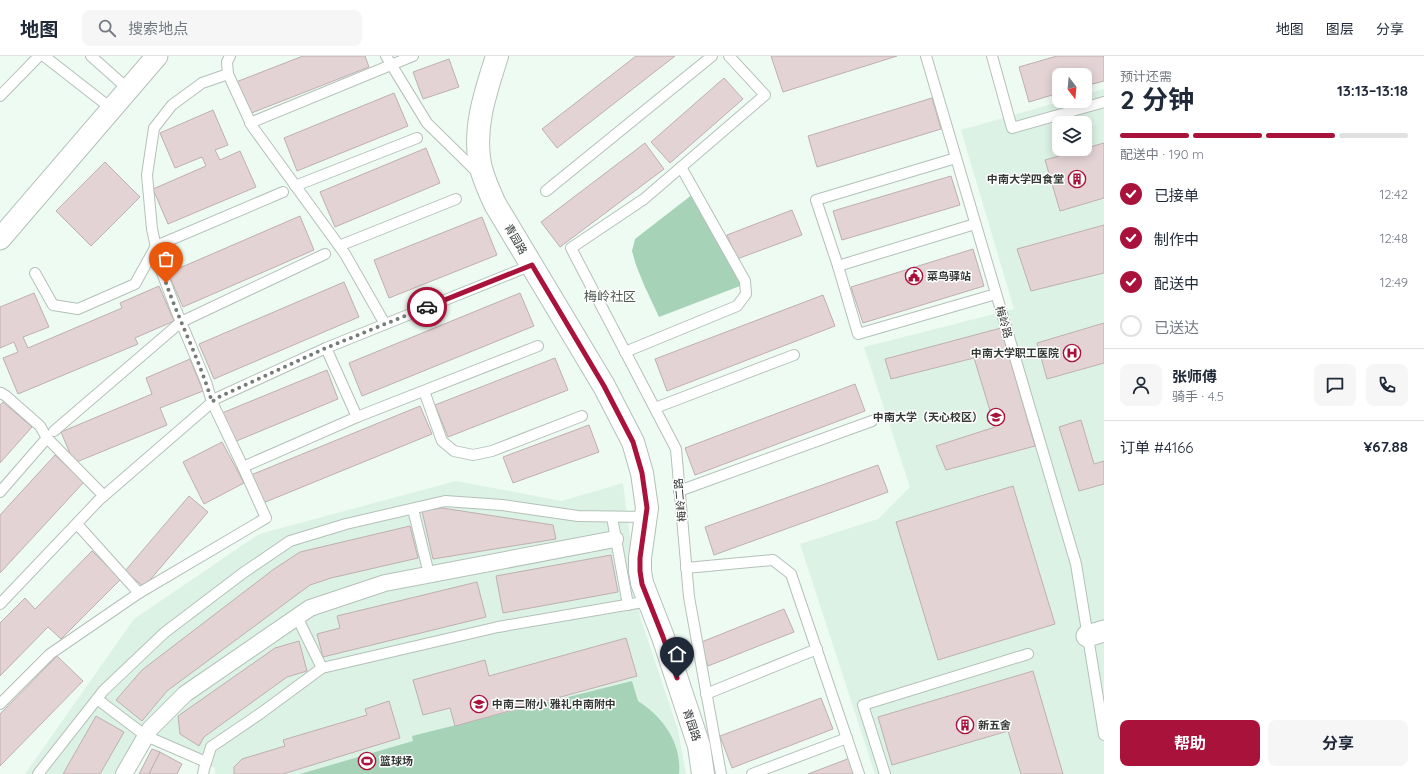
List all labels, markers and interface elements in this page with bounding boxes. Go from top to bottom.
search box [82,10,362,46]
text: 地图 [20,17,58,41]
icon: search [96,17,118,39]
text: 搜索地点 [128,19,188,38]
text: 地图 [1276,20,1304,38]
text: 图层 [1326,20,1354,38]
text: 分享 [1376,20,1404,38]
north arrow [1052,68,1092,108]
map controls [1052,68,1092,156]
text: 预计还需 [1120,68,1172,84]
text: 13:13–13:18 [1337,81,1408,100]
text: 2 分钟 [1120,83,1194,116]
button: layers [1052,116,1092,156]
text: 配送中 · 190 m [1120,146,1204,162]
building icon: 中南大学四食堂 [1067,169,1087,189]
place label: 中南大学四食堂 [987,172,1064,186]
icon: check [1120,183,1142,205]
text: 已接单 [1154,186,1199,205]
text: 12:42 [1380,186,1408,202]
street label: 青园路 [502,221,530,257]
icon: check [1120,227,1142,249]
text: 制作中 [1154,230,1199,249]
text: 12:48 [1380,230,1408,246]
pin [149,242,183,283]
icon: bag [155,248,177,270]
public building icon: 菜鸟驿站 [904,266,924,286]
place label: 菜鸟驿站 [927,269,971,283]
icon: check [1120,271,1142,293]
text: 配送中 [1154,274,1199,293]
text: 12:49 [1380,274,1408,290]
courier [407,287,447,327]
district label: 梅岭社区 [584,288,636,304]
icon: car [416,296,438,318]
street label: 梅岭路 [993,304,1015,340]
text: 已送达 [1154,318,1199,337]
hospital icon: 中南大学职工医院 [1062,343,1082,363]
place label: 中南大学职工医院 [971,346,1059,360]
button: person [1120,364,1162,406]
button: chat [1314,364,1356,406]
button: phone [1366,364,1408,406]
text: 张师傅 [1172,367,1217,386]
text: 骑手 · 4.5 [1172,388,1224,404]
school or university icon: 中南大学（天心校区） [986,407,1006,427]
place label: 中南大学（天心校区） [873,410,983,424]
text: ¥67.88 [1363,437,1408,456]
text: 订单 #4166 [1120,438,1193,457]
street label: 梅岭二路 [671,477,689,523]
pin [660,637,694,678]
icon: home [666,643,688,665]
school or university icon: 中南二附小 雅礼中南附中 [469,694,489,714]
place label: 中南二附小 雅礼中南附中 [492,697,616,711]
street label: 青园路 [680,707,704,743]
building icon: 新五舍 [955,715,975,735]
place label: 新五舍 [978,718,1011,732]
button: 帮助 [1120,720,1260,766]
button: 分享 [1268,720,1408,766]
sports icon: 篮球场 [357,751,377,771]
place label: 篮球场 [380,754,413,768]

